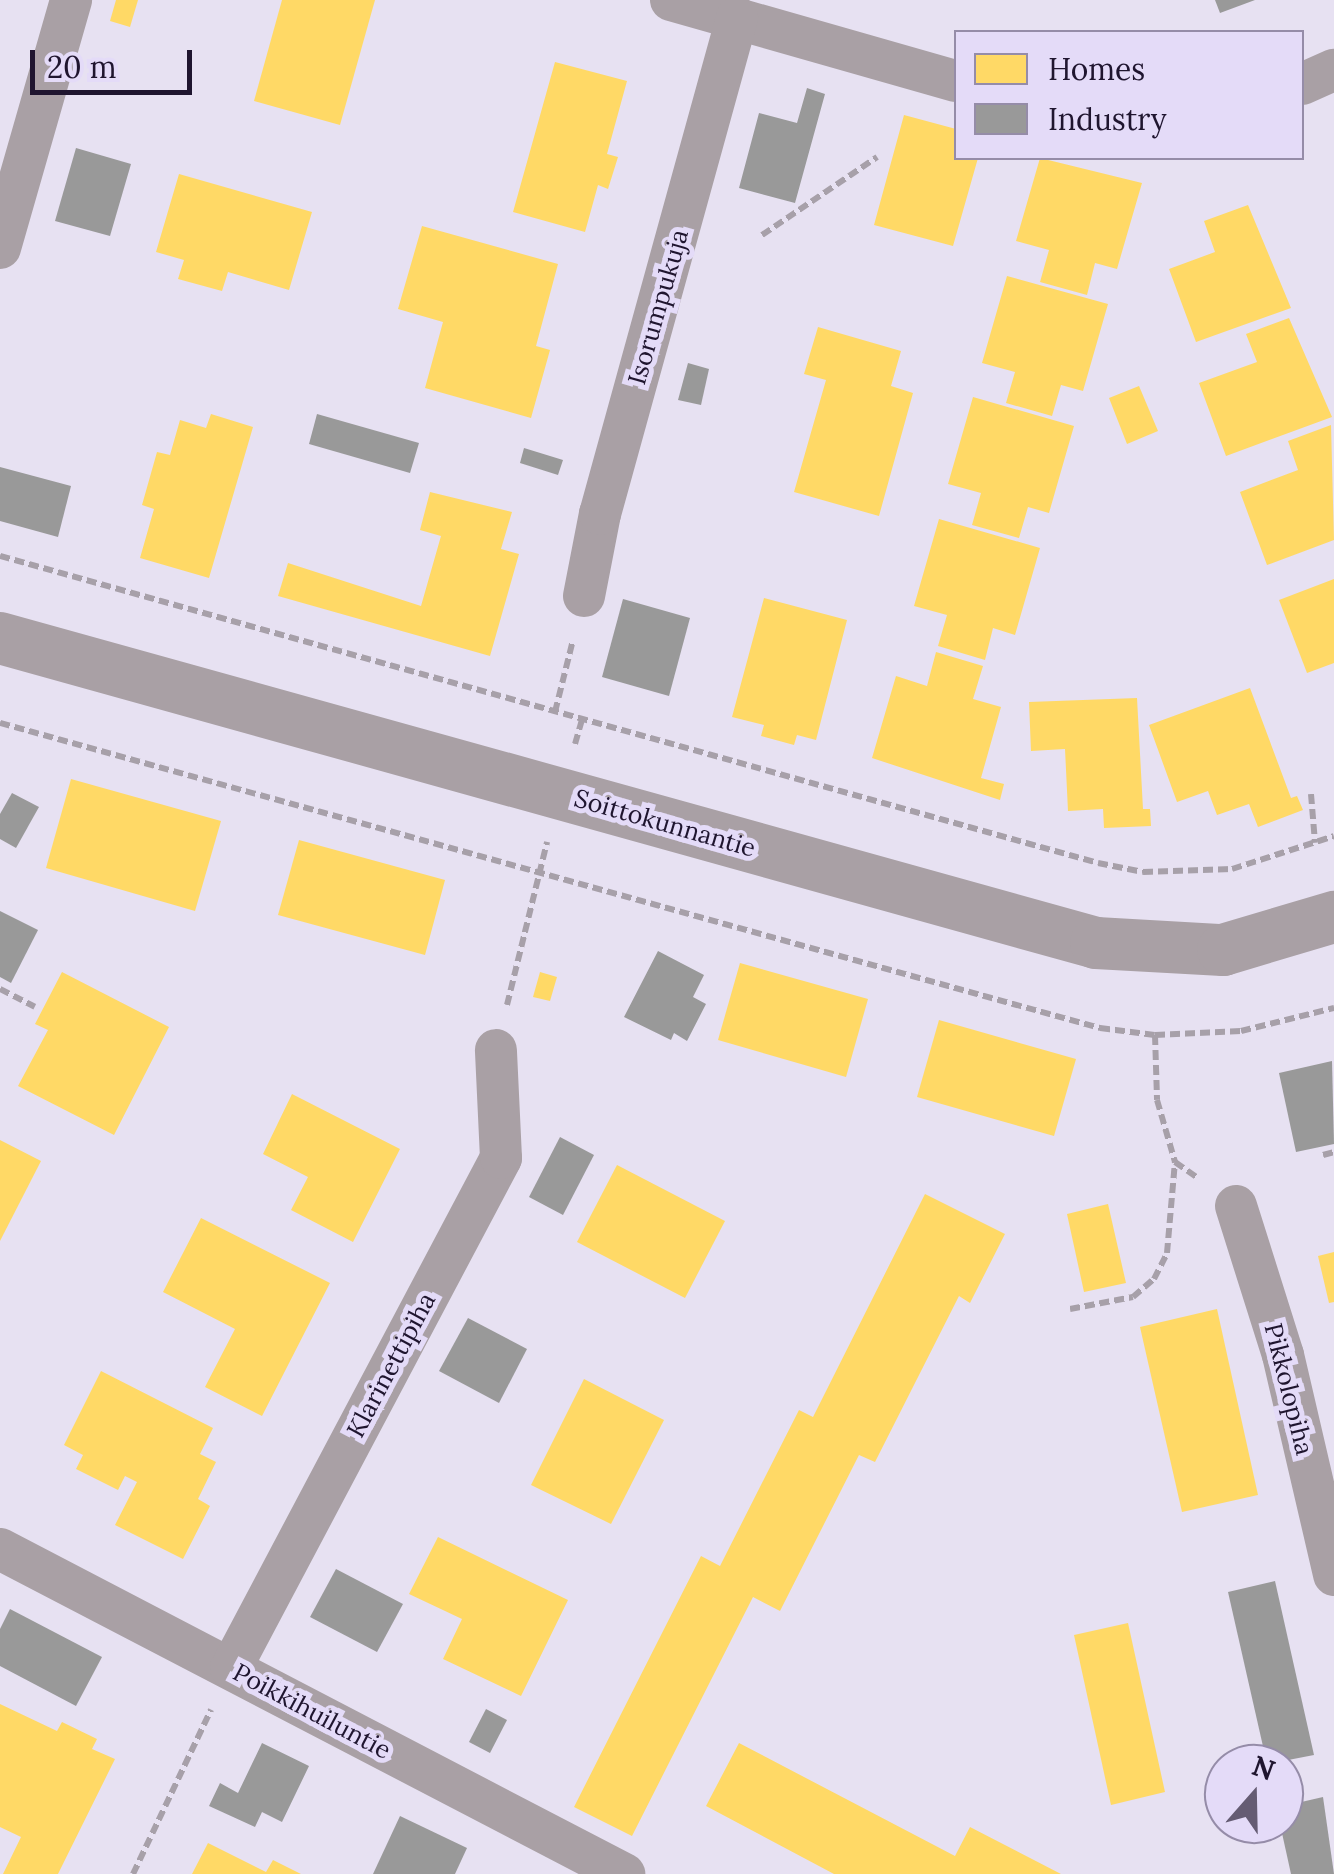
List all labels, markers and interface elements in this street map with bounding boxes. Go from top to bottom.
scale bar [35,30,198,92]
legend [954,30,1304,160]
text: 20 m [47,48,116,86]
text: Homes [1048,50,1145,88]
text: Industry [1048,100,1167,138]
street label: Isorumpukuja [622,226,694,388]
street label: Soittokunnantie [571,783,759,863]
street label: Klarinettipiha [340,1287,442,1443]
street label: Pikkolopiha [1258,1320,1320,1458]
street label: Poikkihuiluntie [228,1657,396,1765]
north arrow [1204,1744,1304,1844]
text: N [1247,1747,1280,1788]

